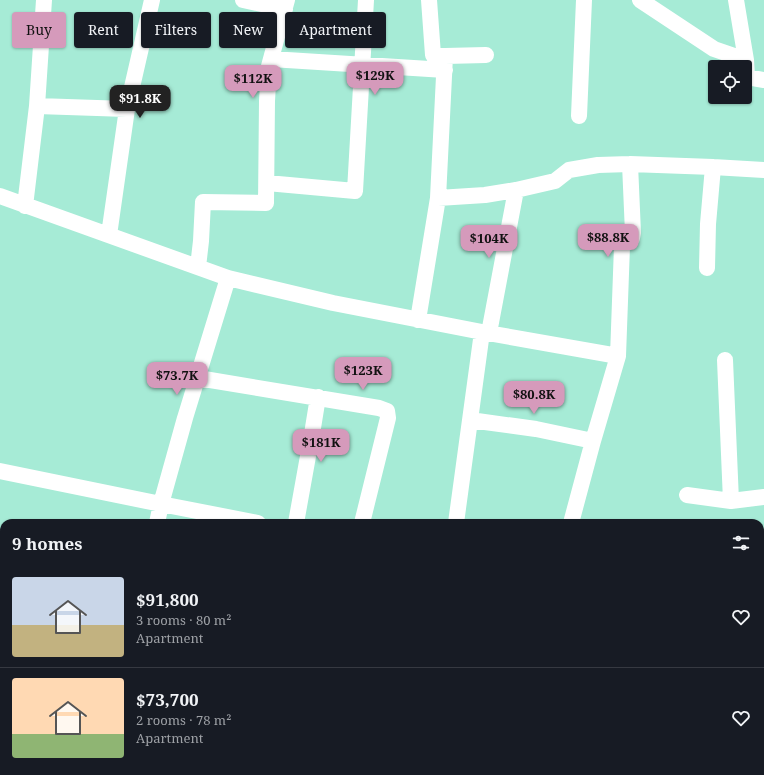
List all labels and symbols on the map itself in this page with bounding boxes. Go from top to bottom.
pin: $129K [347,62,403,96]
pin: $112K [225,65,281,99]
pin: $91.8K [107,85,173,119]
pin: $88.8K [575,224,641,258]
pin: $104K [461,225,517,259]
pin: $123K [335,357,391,391]
pin: $73.7K [144,362,210,396]
pin: $80.8K [501,381,567,415]
pin: $181K [293,429,349,463]

